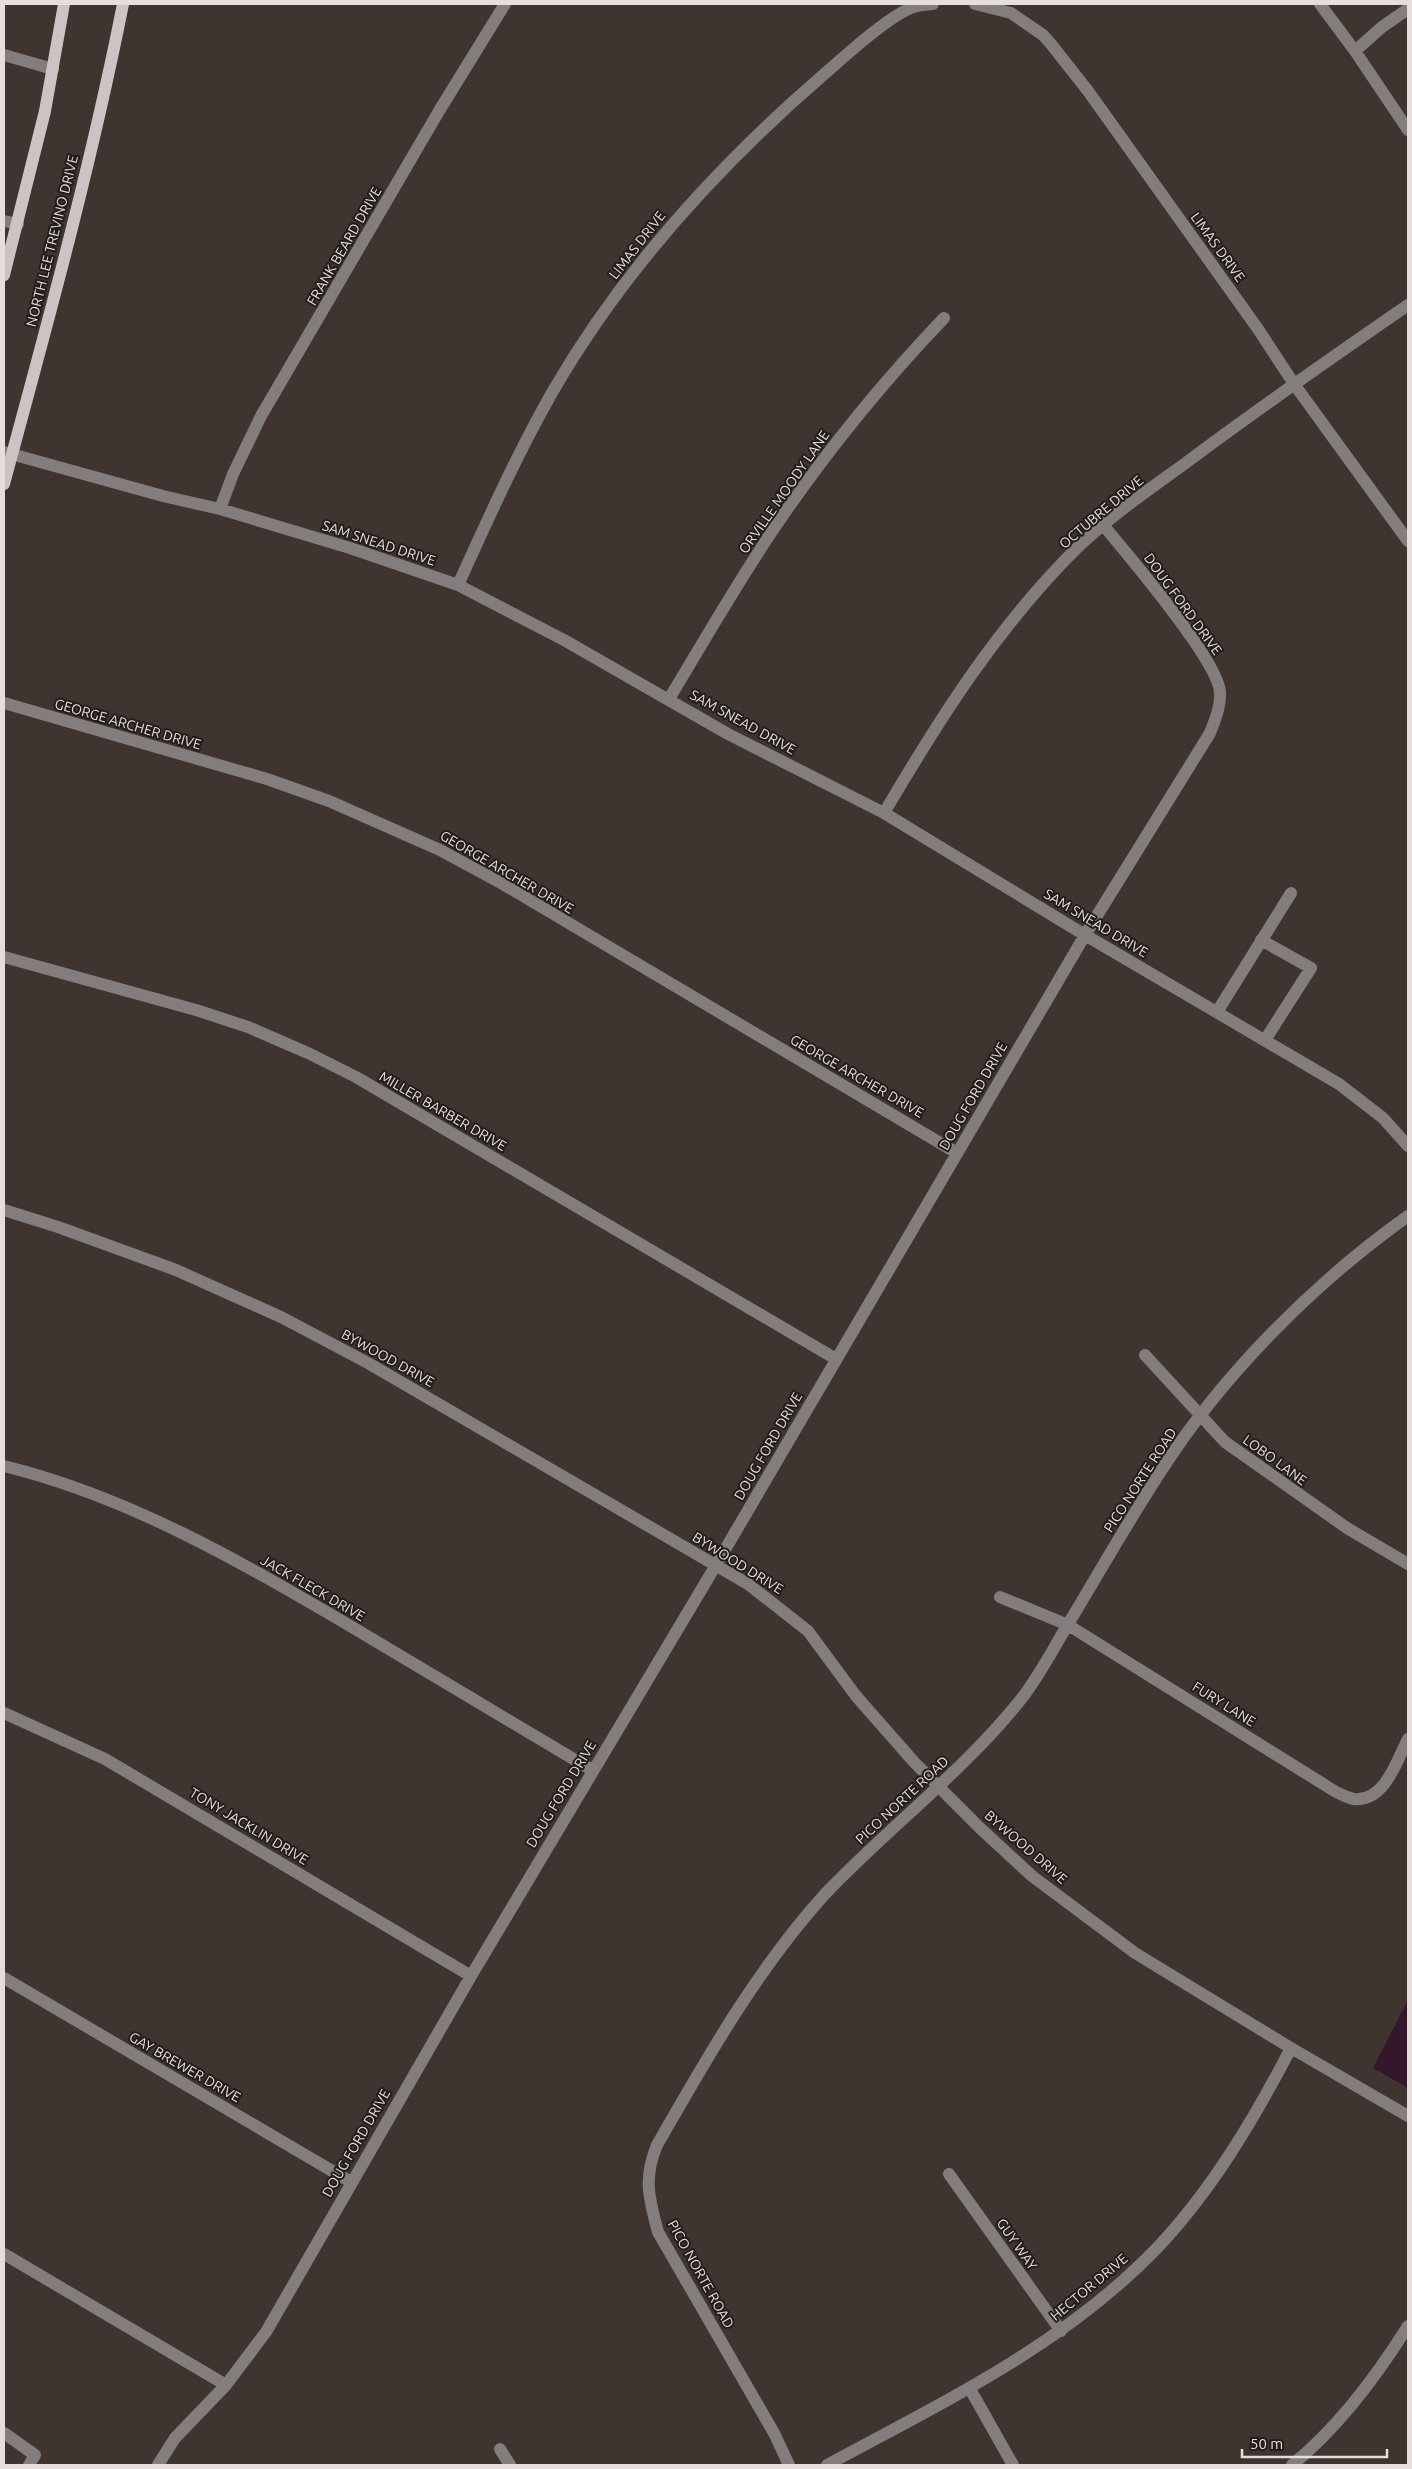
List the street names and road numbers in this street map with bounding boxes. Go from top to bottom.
street label: NORTH LEE TREVINO DRIVE [23,153,81,328]
street label: FRANK BEARD DRIVE [304,184,385,308]
street label: LIMAS DRIVE [606,208,669,282]
street label: LIMAS DRIVE [1188,209,1249,285]
street label: ORVILLE MOODY LANE [735,427,833,557]
street label: OCTUBRE DRIVE [1056,472,1146,552]
street label: SAM SNEAD DRIVE [320,517,438,569]
street label: DOUG FORD DRIVE [1141,550,1225,658]
street label: SAM SNEAD DRIVE [687,686,799,758]
street label: GEORGE ARCHER DRIVE [53,695,203,753]
street label: GEORGE ARCHER DRIVE [437,827,577,917]
street label: SAM SNEAD DRIVE [1041,886,1151,960]
street label: GEORGE ARCHER DRIVE [787,1031,927,1121]
street label: DOUG FORD DRIVE [936,1039,1010,1153]
street label: MILLER BARBER DRIVE [377,1068,510,1154]
street label: BYWOOD DRIVE [339,1326,437,1390]
street label: DOUG FORD DRIVE [731,1389,805,1503]
street label: PICO NORTE ROAD [1100,1425,1180,1535]
street label: LOBO LANE [1240,1431,1310,1489]
street label: BYWOOD DRIVE [690,1529,786,1597]
street label: JACK FLECK DRIVE [258,1552,368,1624]
street label: FURY LANE [1190,1678,1259,1730]
street label: DOUG FORD DRIVE [523,1738,599,1850]
street label: PICO NORTE ROAD [852,1753,952,1847]
street label: TONY JACKLIN DRIVE [187,1784,311,1868]
street label: BYWOOD DRIVE [982,1807,1071,1887]
street label: GAY BREWER DRIVE [126,2029,244,2105]
street label: DOUG FORD DRIVE [319,2086,393,2200]
street label: GUY WAY [993,2215,1041,2273]
street label: PICO NORTE ROAD [665,2217,737,2331]
street label: HECTOR DRIVE [1047,2250,1131,2324]

